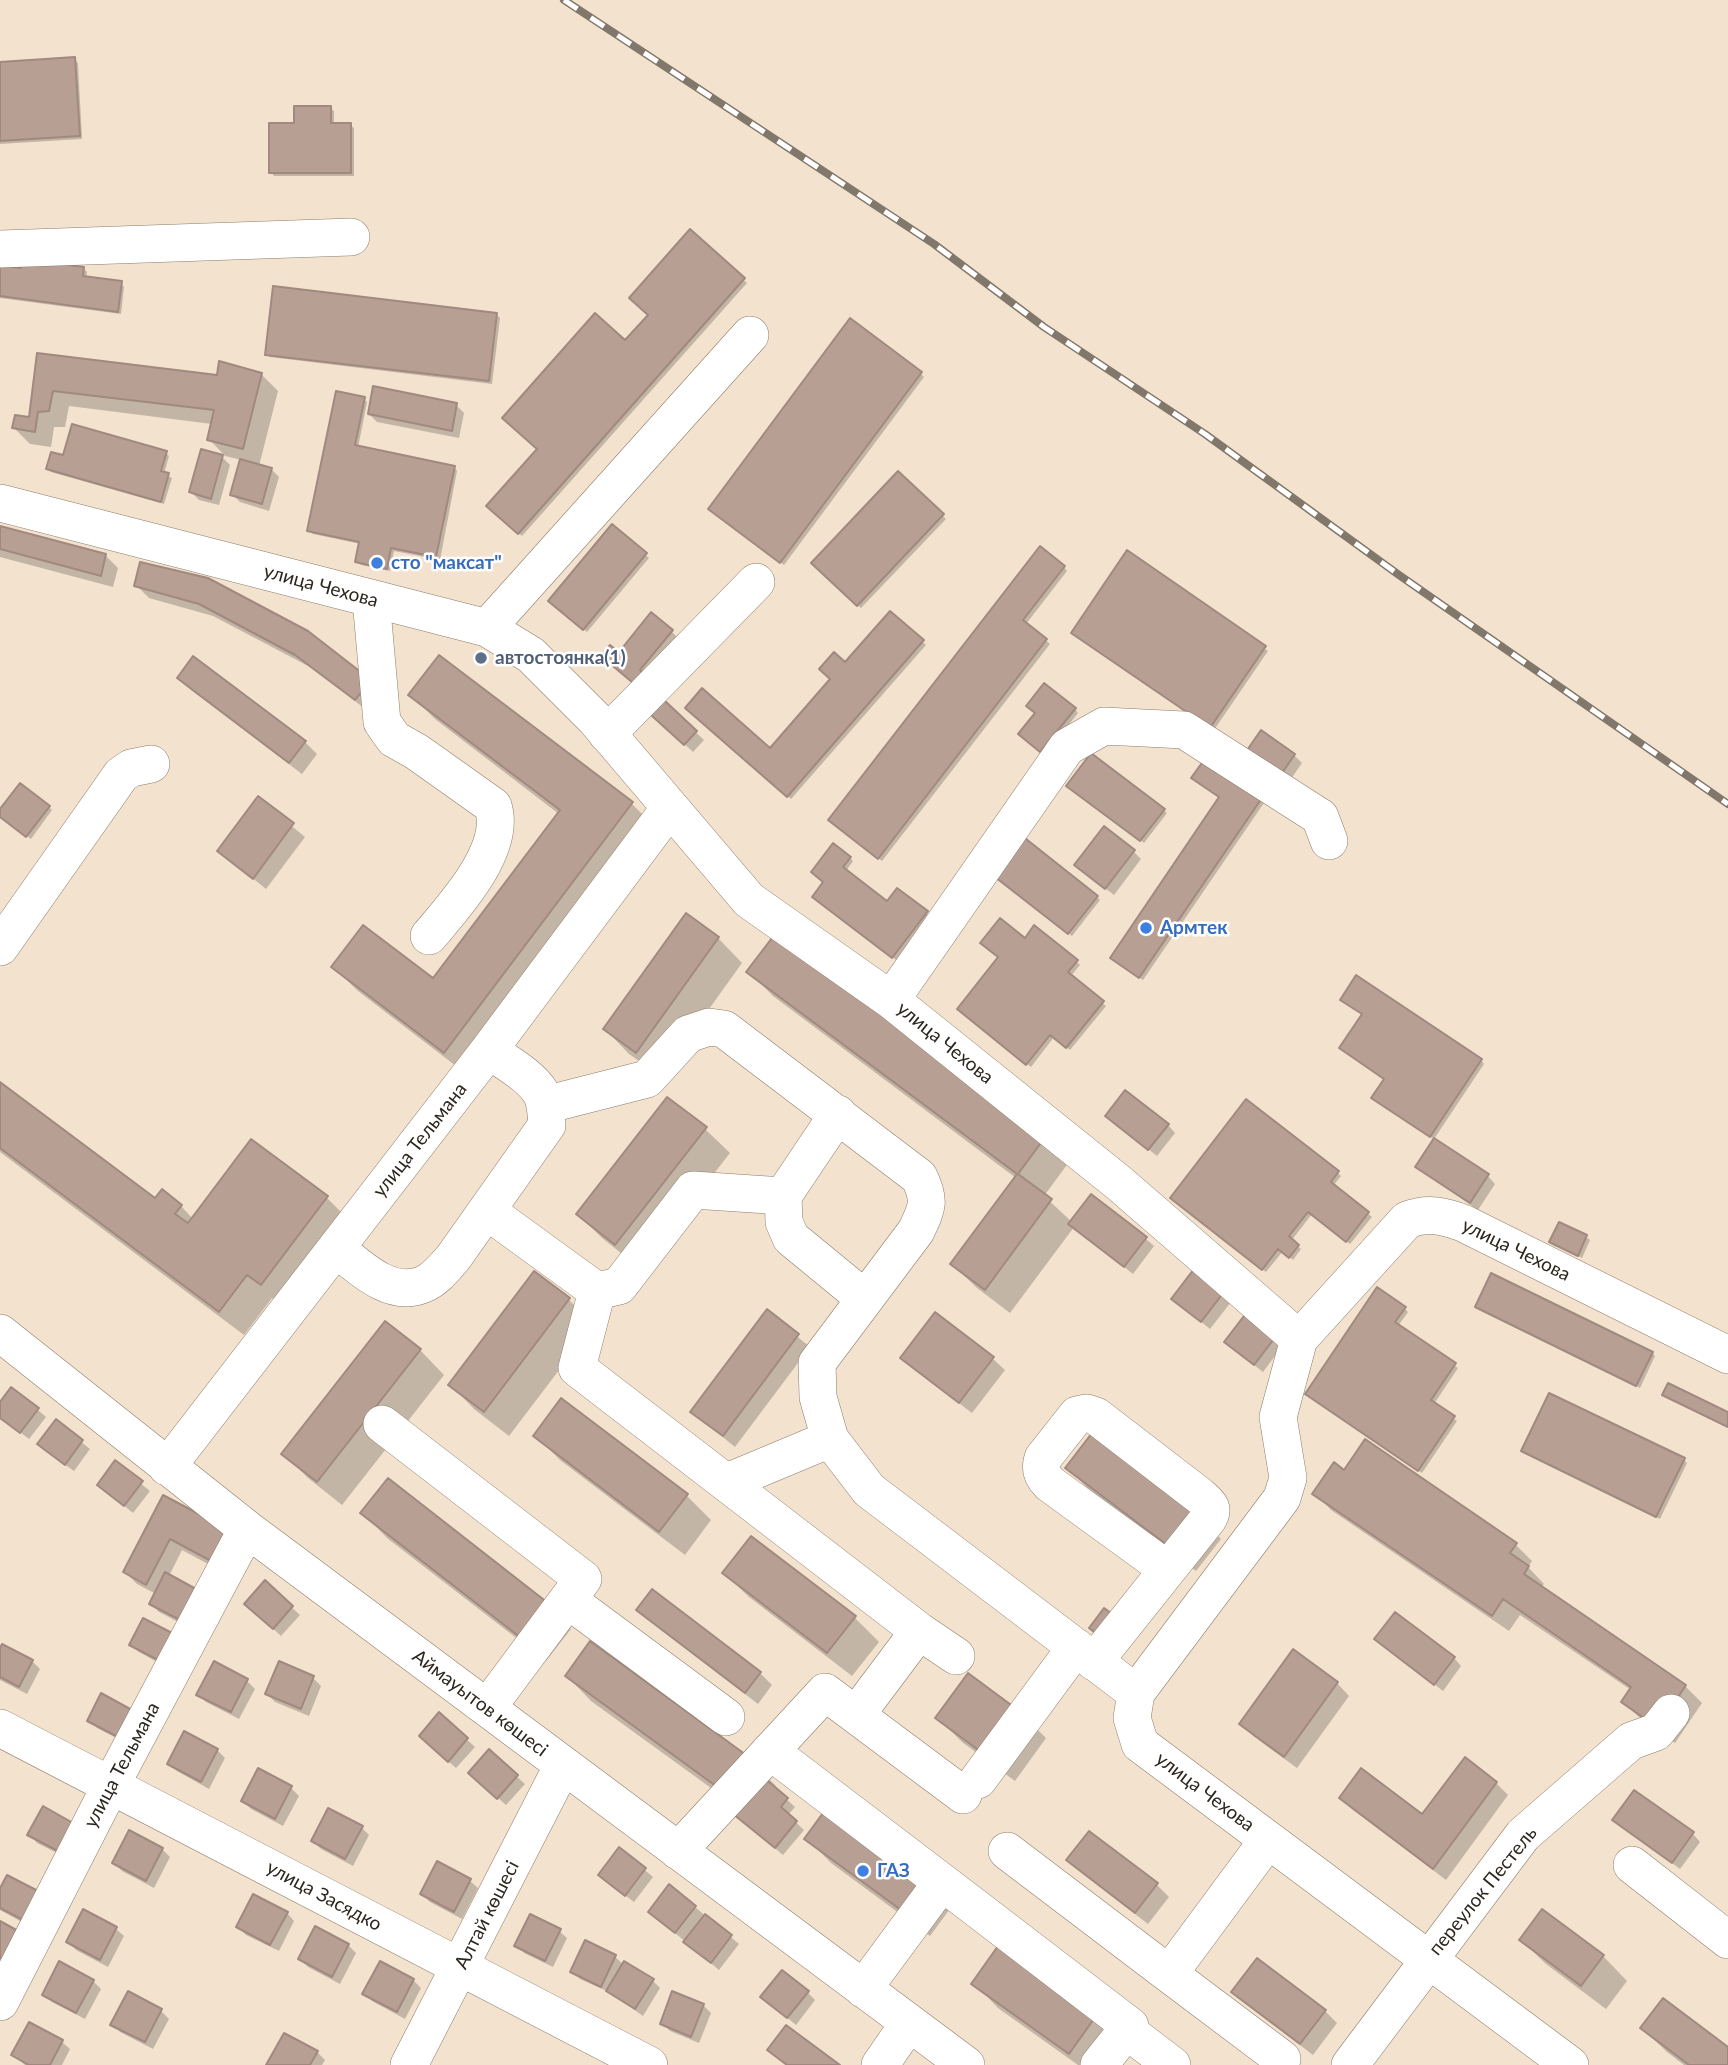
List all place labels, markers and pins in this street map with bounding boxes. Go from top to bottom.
place label: сто "максат" [391,552,502,574]
marker: сто "максат" [369,555,385,571]
place label: автостоянка(1) [495,647,626,669]
marker: автостоянка(1) [473,650,489,666]
place label: Армтек [1160,917,1227,939]
marker: Армтек [1138,920,1154,936]
place label: ГАЗ [877,1860,910,1882]
marker: ГАЗ [855,1863,871,1879]

